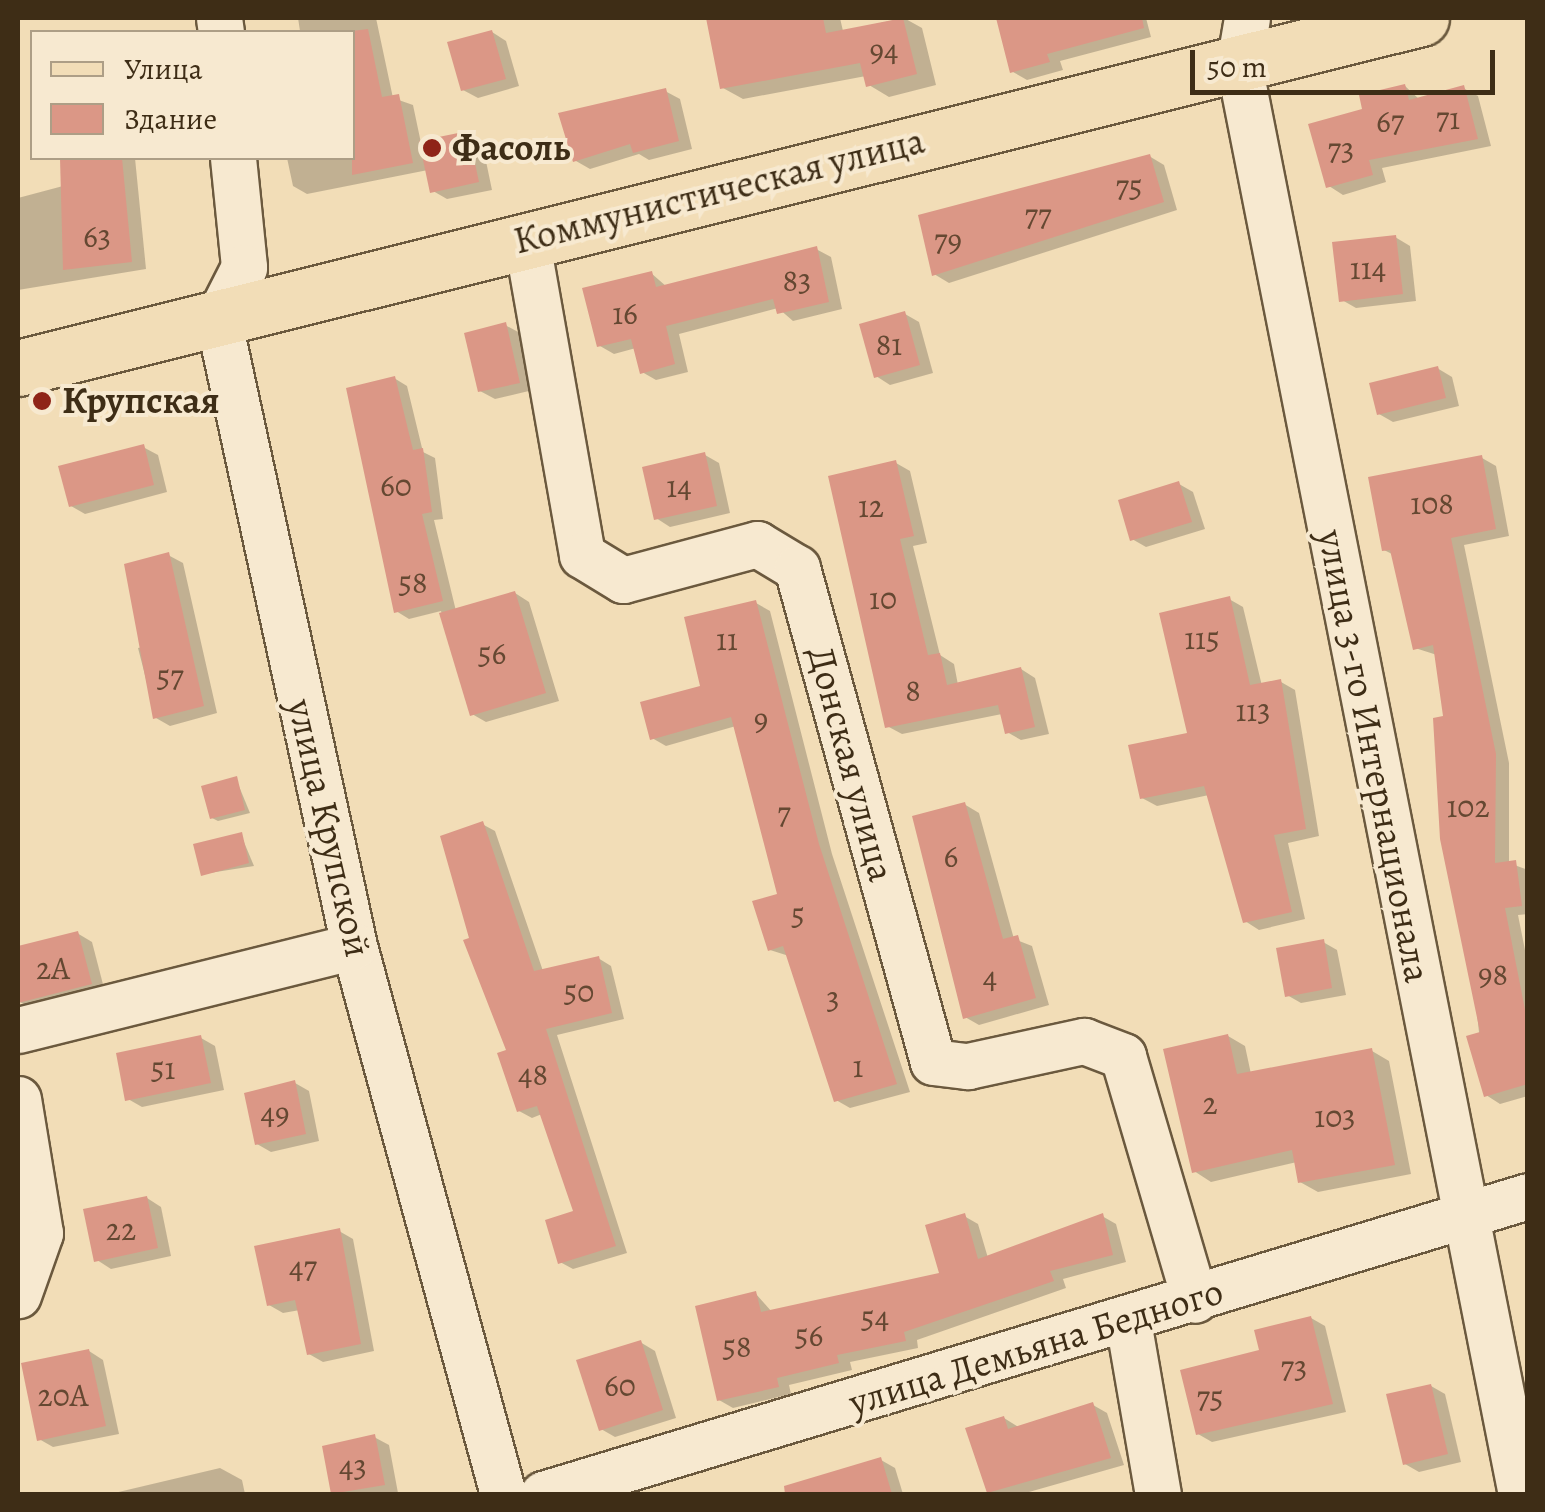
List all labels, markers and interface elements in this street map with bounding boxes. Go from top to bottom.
legend [30,30,355,160]
scale bar [1195,30,1500,92]
house number: 94 [869,31,899,69]
text: 50 m [1207,47,1267,87]
text: Улица [124,49,203,89]
text: Здание [124,99,217,139]
house number: 71 [1436,99,1460,137]
house number: 67 [1376,102,1404,140]
street label: Коммунистическая улица [509,118,929,264]
place label: Фасоль [452,125,570,171]
house number: 73 [1328,130,1354,168]
marker: Фасоль [421,137,443,159]
house number: 75 [1115,167,1143,205]
house number: 77 [1025,196,1051,234]
house number: 63 [83,217,111,255]
house number: 79 [934,221,962,259]
house number: 114 [1350,249,1386,287]
house number: 83 [783,261,811,299]
house number: 16 [612,294,638,332]
house number: 81 [876,325,902,363]
place label: Крупская [62,378,220,424]
marker: Крупская [31,390,53,412]
house number: 60 [380,466,412,504]
house number: 14 [666,467,692,505]
house number: 108 [1410,484,1454,522]
house number: 12 [858,487,884,525]
street label: улица 3-го Интернационала [1308,526,1440,986]
house number: 58 [398,563,428,601]
house number: 10 [869,579,897,617]
house number: 115 [1184,619,1220,657]
house number: 11 [716,620,738,658]
house number: 56 [478,634,506,672]
street label: Донская улица [798,641,904,887]
house number: 57 [156,657,184,695]
house number: 8 [905,671,921,709]
house number: 113 [1235,691,1271,729]
street label: улица Крупской [277,695,381,961]
house number: 9 [754,700,768,738]
house number: 102 [1446,787,1490,825]
house number: 7 [777,794,791,832]
house number: 6 [944,837,958,875]
house number: 5 [791,895,805,933]
house number: 2А [36,949,70,987]
house number: 98 [1478,955,1508,993]
house number: 4 [983,958,997,996]
house number: 50 [564,972,594,1010]
house number: 3 [826,979,840,1017]
house number: 1 [853,1047,863,1085]
house number: 51 [151,1049,175,1087]
house number: 48 [518,1055,548,1093]
house number: 2 [1202,1084,1218,1122]
house number: 49 [260,1094,290,1132]
house number: 103 [1314,1097,1356,1135]
house number: 22 [106,1210,136,1248]
house number: 47 [289,1248,317,1286]
street label: улица Демьяна Бедного [843,1268,1229,1426]
house number: 54 [861,1298,889,1336]
house number: 56 [795,1316,823,1354]
house number: 58 [722,1327,752,1365]
house number: 73 [1281,1348,1307,1386]
house number: 60 [604,1366,636,1404]
house number: 20А [38,1376,88,1414]
house number: 75 [1196,1378,1224,1416]
house number: 43 [339,1447,367,1485]

